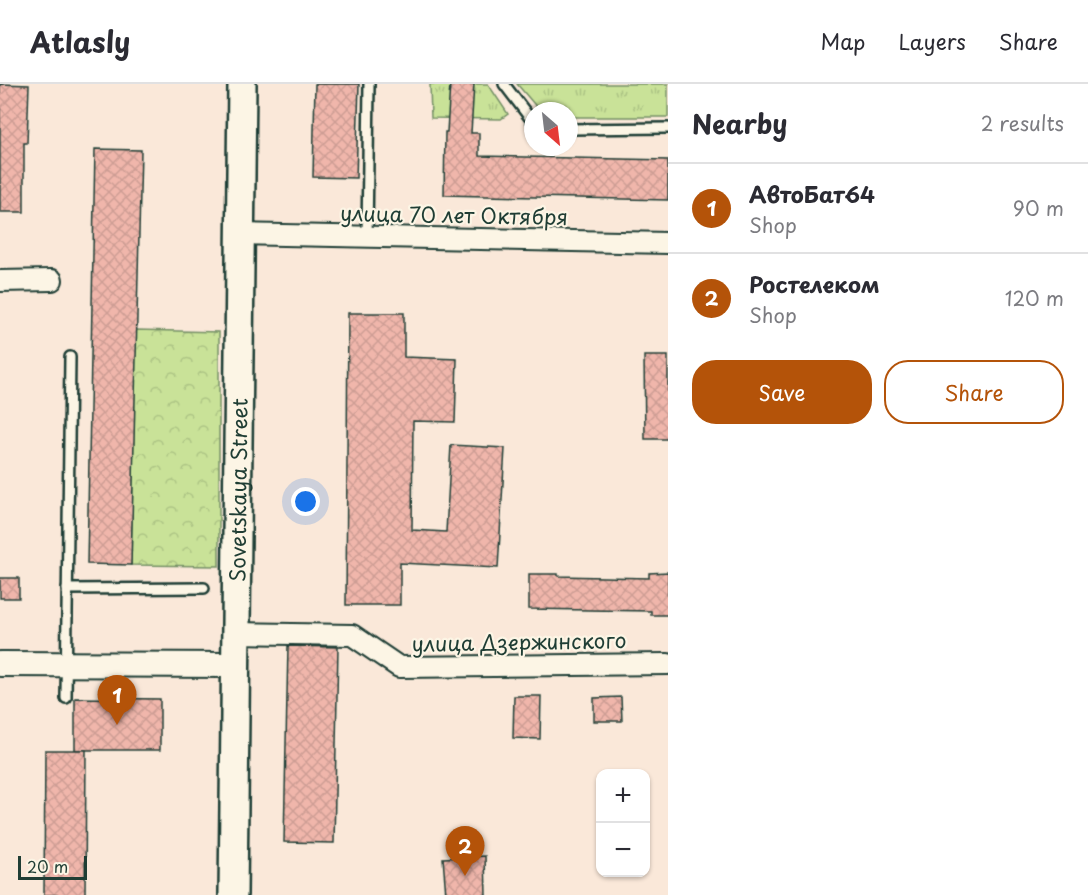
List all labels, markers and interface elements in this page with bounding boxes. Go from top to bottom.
text: Atlasly [30,20,130,63]
text: Map [821,25,865,57]
text: Layers [898,25,966,57]
text: Share [999,25,1058,57]
north arrow [524,102,578,156]
text: Nearby [692,104,787,143]
text: 2 results [981,108,1064,138]
text: АвтоБат64 [749,177,875,210]
text: 1 [707,193,716,223]
text: 90 m [1013,193,1064,223]
street label: улица 70 лет Октября [340,196,568,232]
text: Shop [749,210,797,240]
text: Ростелеком [749,267,880,300]
text: 2 [704,283,719,313]
text: 120 m [1005,283,1064,313]
text: Shop [749,300,797,330]
button: Save [692,360,872,424]
button: Share [884,360,1064,424]
street label: Sovetskaya Street [220,398,255,582]
your location [291,487,320,516]
street label: улица Дзержинского [411,623,627,659]
pin: 1 [98,676,136,725]
map controls [596,769,650,877]
button: + [596,769,650,823]
button: − [596,823,650,877]
pin: 2 [446,826,484,876]
scale bar [18,853,87,880]
text: 20 m [27,854,68,878]

